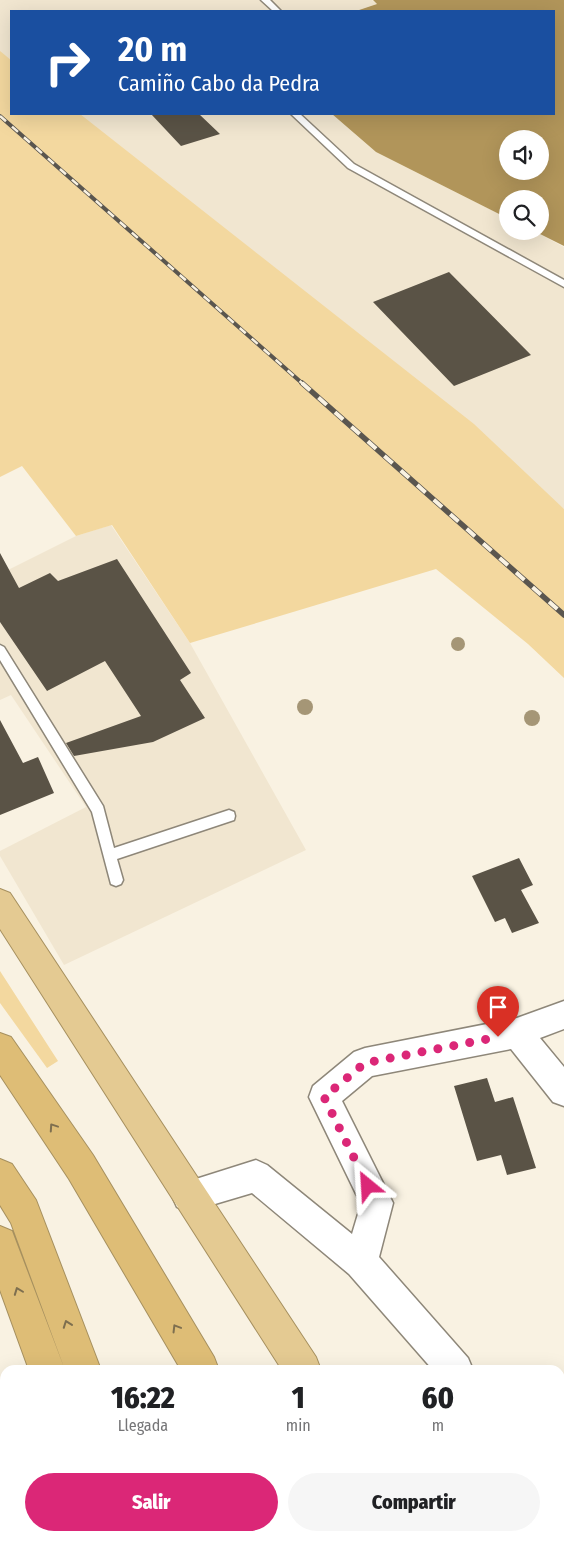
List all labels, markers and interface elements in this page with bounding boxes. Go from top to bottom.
text: 20 m [118,28,187,70]
icon: right [35,30,100,95]
text: Camiño Cabo da Pedra [118,70,320,97]
map controls [499,130,549,240]
button: sound [499,130,549,180]
button: search [499,190,549,240]
pin [477,986,519,1037]
icon: arrive [484,993,512,1021]
one-way arrow [50,1123,59,1133]
position arrow [341,1159,393,1211]
one-way arrow [14,1288,24,1296]
one-way arrow [63,1320,73,1329]
one-way arrow [172,1325,182,1334]
text: 16:22 [111,1380,175,1416]
text: 1 [292,1380,305,1416]
text: 60 [422,1380,454,1416]
text: Llegada [118,1416,168,1435]
text: min [286,1416,311,1435]
text: m [432,1416,444,1435]
button: Salir [25,1473,278,1531]
button: Compartir [288,1473,540,1531]

